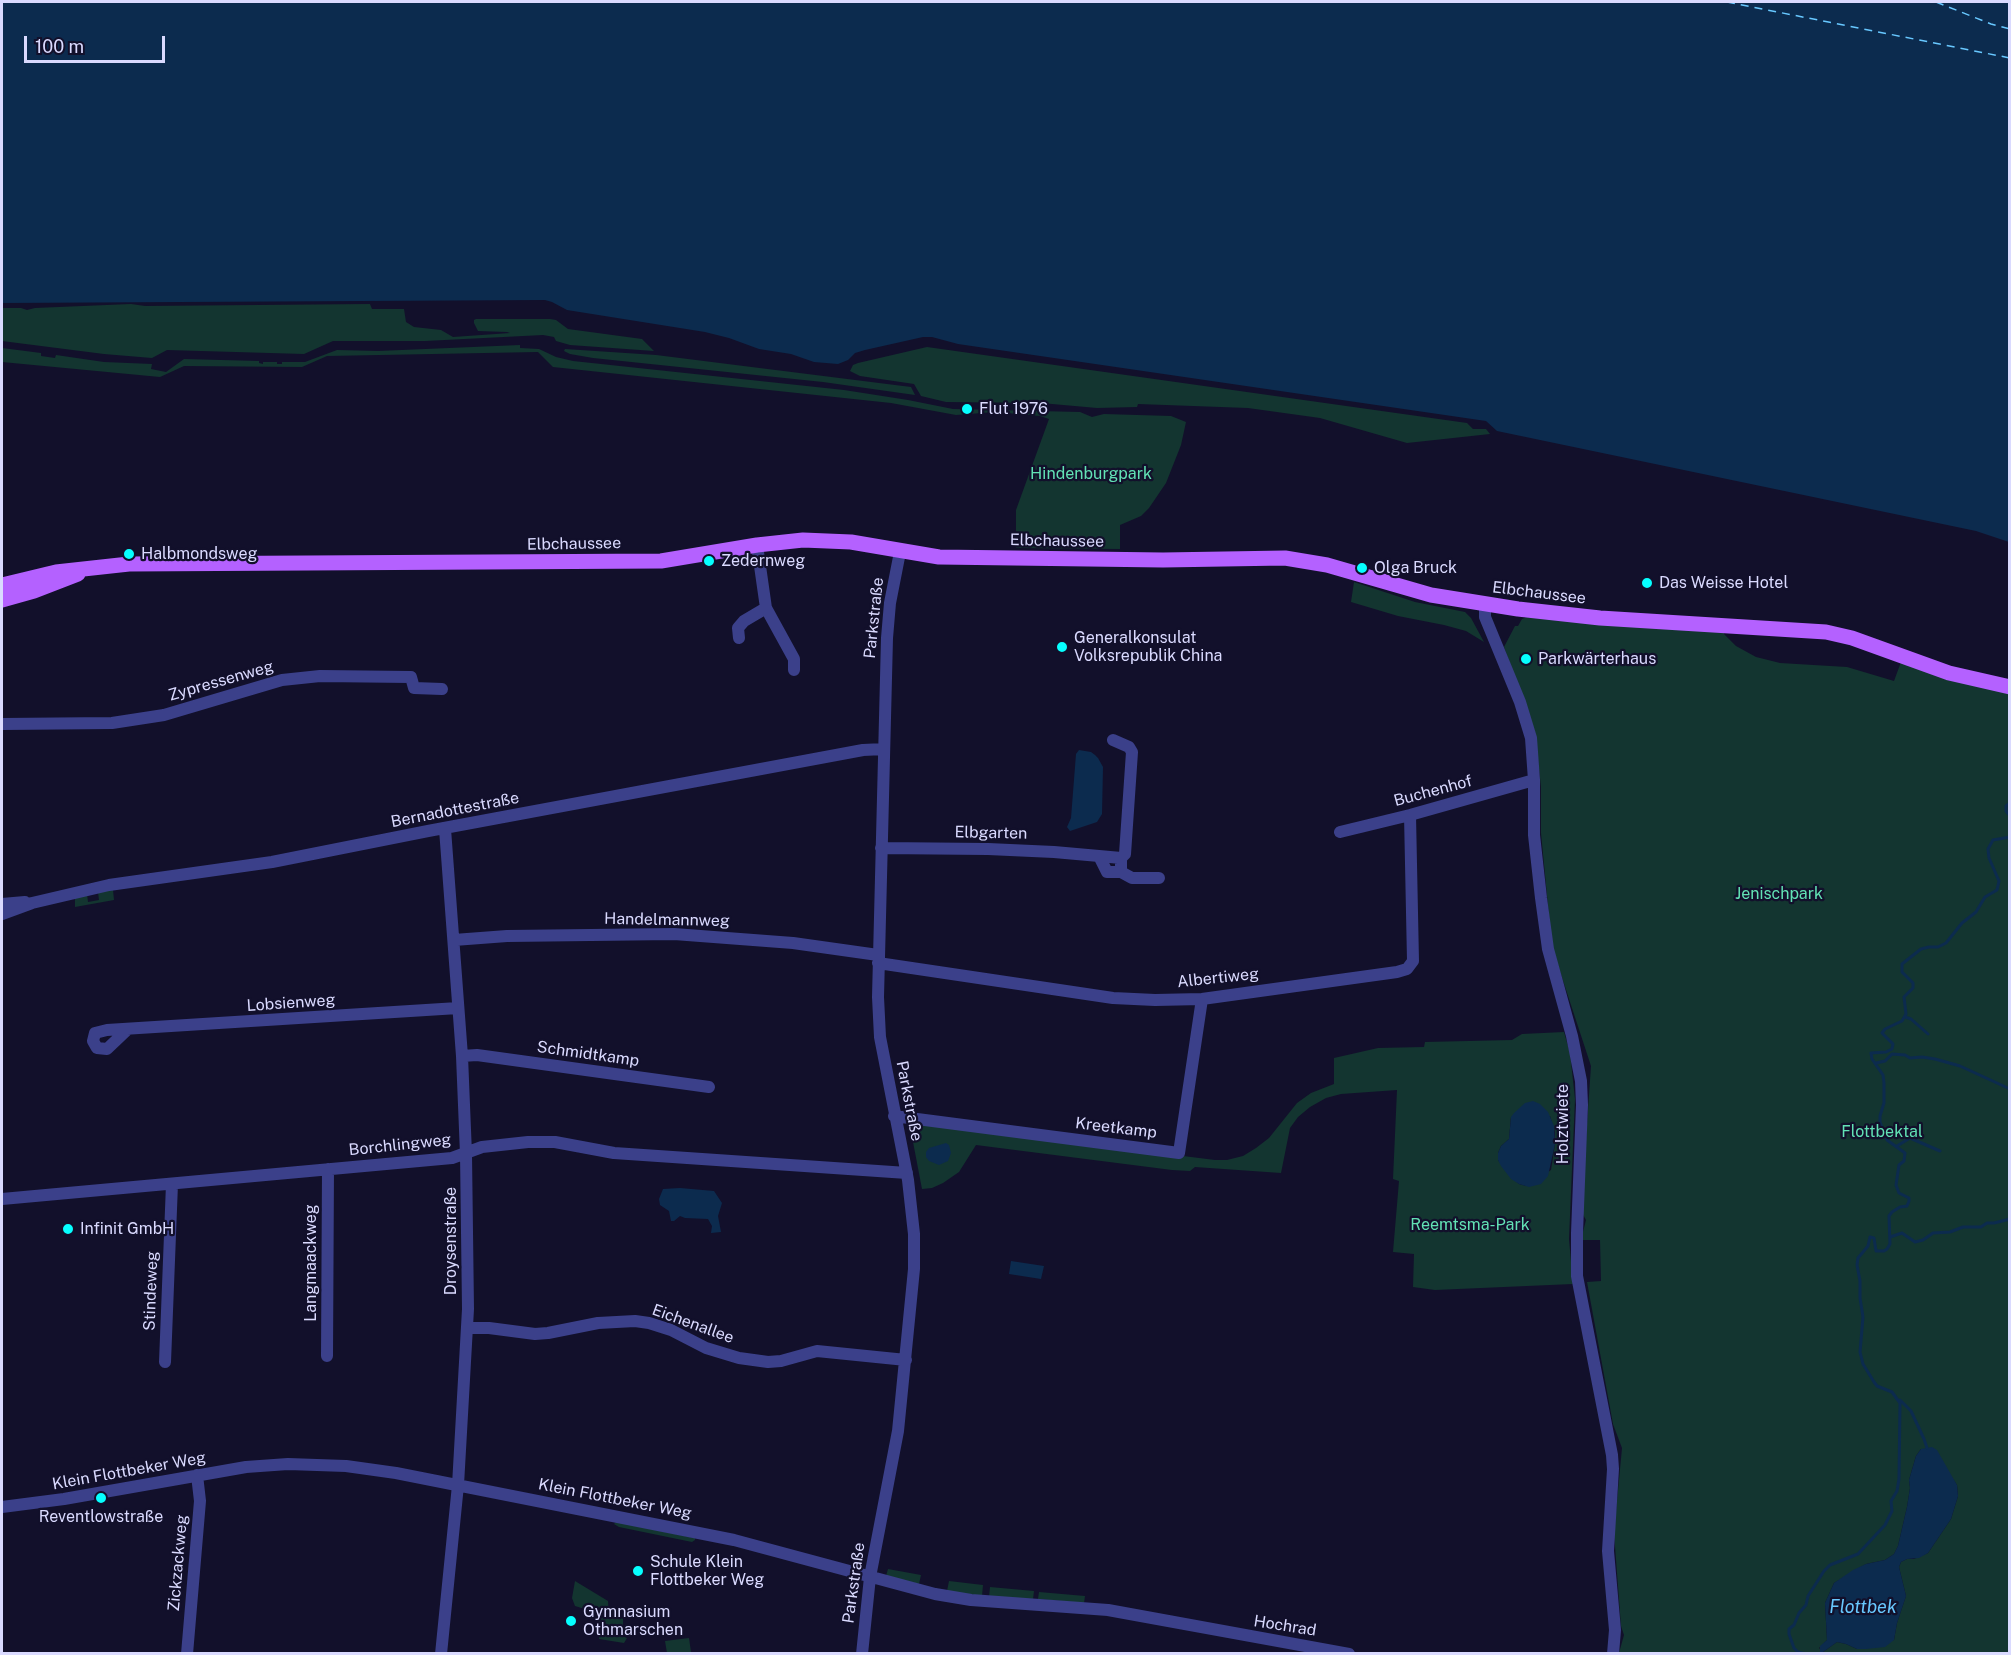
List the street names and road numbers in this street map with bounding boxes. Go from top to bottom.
street label: Elbchaussee [1010,531,1104,551]
street label: Elbchaussee [527,534,621,554]
street label: Parkstraße [860,577,888,659]
street label: Elbchaussee [1491,578,1587,608]
street label: Zypressenweg [166,657,276,705]
street label: Buchenhof [1392,771,1474,811]
street label: Bernadottestraße [389,788,521,832]
street label: Elbgarten [954,823,1028,843]
street label: Handelmannweg [604,909,730,931]
street label: Albertiweg [1176,964,1260,992]
street label: Lobsienweg [246,990,336,1016]
street label: Schmidtkamp [536,1037,640,1071]
street label: Parkstraße [892,1059,926,1143]
street label: Holztwiete [1553,1084,1573,1164]
street label: Kreetkamp [1074,1113,1158,1143]
street label: Borchlingweg [348,1130,452,1160]
street label: Droysenstraße [441,1187,461,1295]
street label: Langmaackweg [301,1204,321,1322]
street label: Stindeweg [140,1251,162,1331]
street label: Eichenallee [649,1300,737,1348]
street label: Klein Flottbeker Weg [51,1448,207,1494]
street label: Klein Flottbeker Weg [537,1475,693,1523]
street label: Zickzackweg [164,1514,192,1612]
street label: Parkstraße [839,1541,869,1625]
street label: Hochrad [1252,1612,1318,1640]

